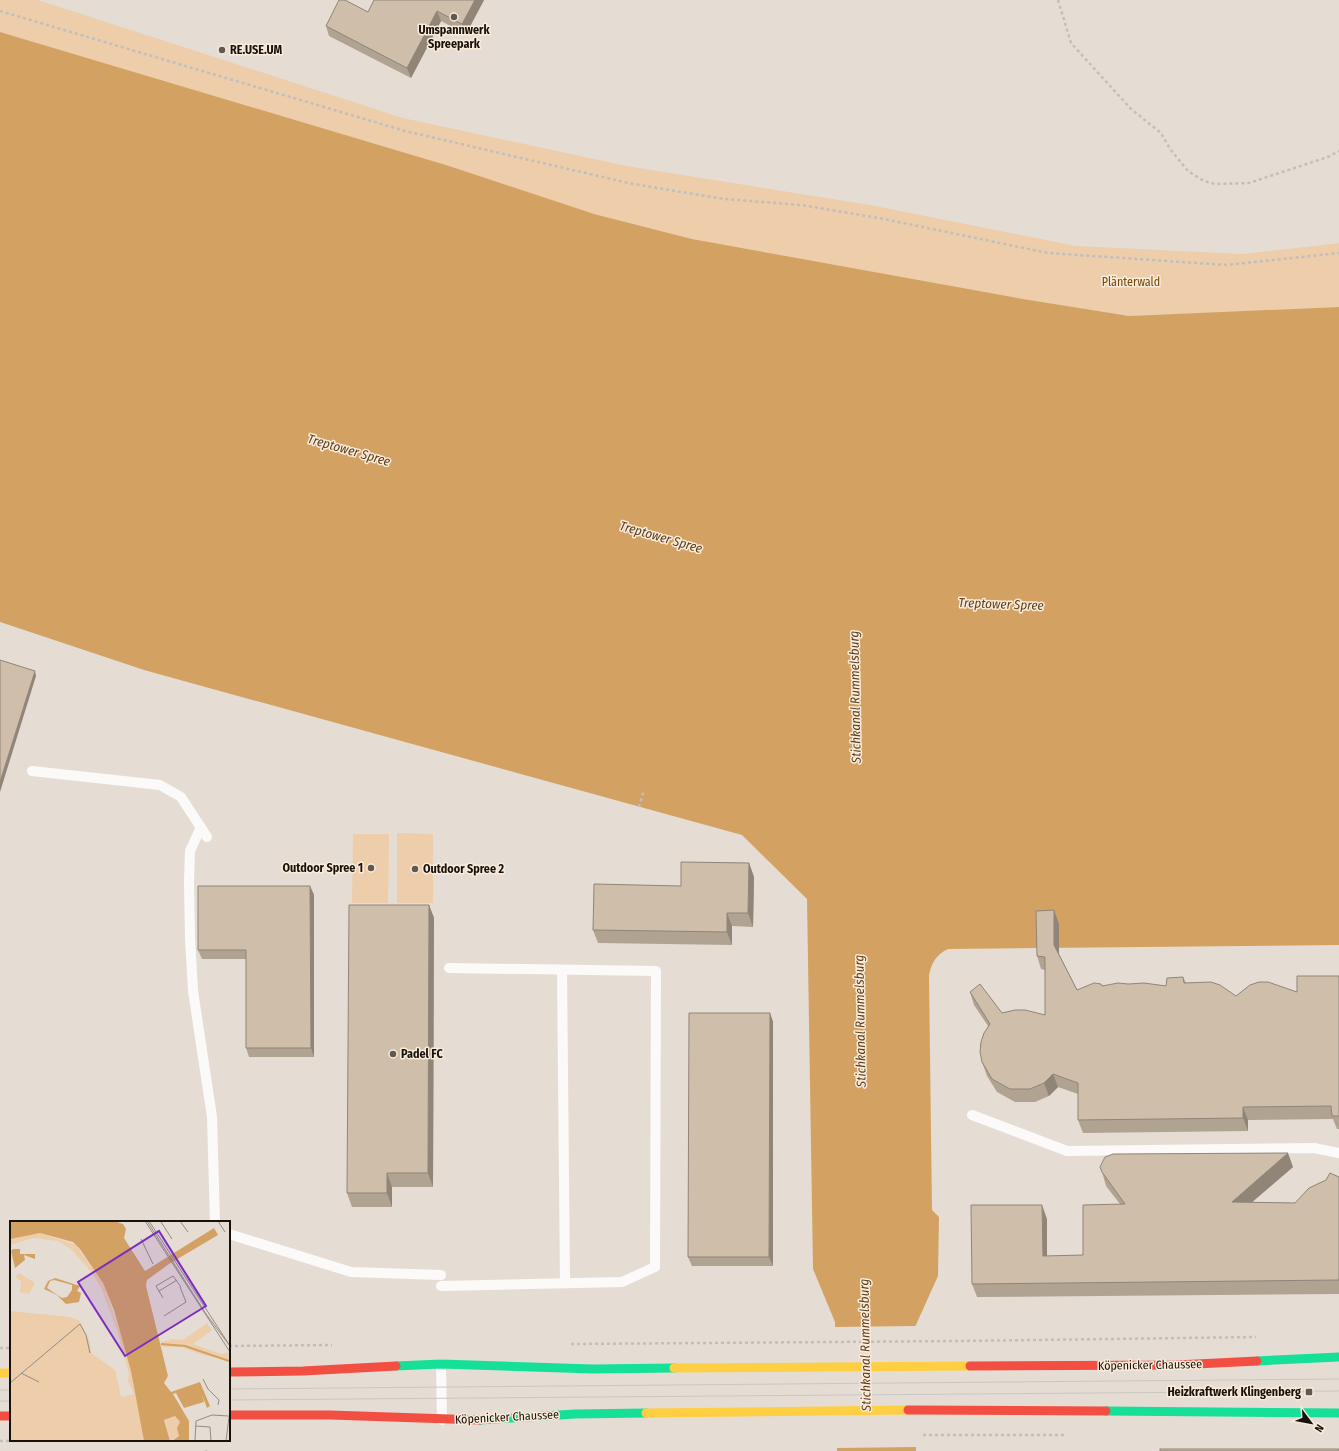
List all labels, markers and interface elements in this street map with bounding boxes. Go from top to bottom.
marker: Umspannwerk Spreepark [449,12,459,22]
place label: Umspannwerk Spreepark [418,23,491,51]
place label: RE.USE.UM [230,43,283,57]
marker: RE.USE.UM [217,45,227,55]
park label: Plänterwald [1102,275,1160,289]
water label: Treptower Spree [306,431,392,469]
water label: Treptower Spree [618,518,704,556]
water label: Treptower Spree [958,595,1044,613]
water label: Stichkanal Rummelsburg [846,630,864,764]
place label: Outdoor Spree 1 [282,861,363,875]
place label: Outdoor Spree 2 [423,862,505,876]
marker: Outdoor Spree 1 [366,863,376,873]
marker: Outdoor Spree 2 [410,864,420,874]
water label: Stichkanal Rummelsburg [851,954,869,1088]
place label: Padel FC [401,1047,443,1061]
marker: Padel FC [388,1049,398,1059]
inset map [10,1221,230,1441]
water label: Stichkanal Rummelsburg [856,1278,874,1412]
street label: Köpenicker Chaussee [1098,1357,1202,1373]
place label: Heizkraftwerk Klingenberg [1167,1385,1301,1399]
marker: Heizkraftwerk Klingenberg [1304,1387,1314,1397]
north arrow [1291,1403,1331,1443]
street label: Köpenicker Chaussee [455,1407,559,1427]
text: N [1312,1422,1326,1434]

